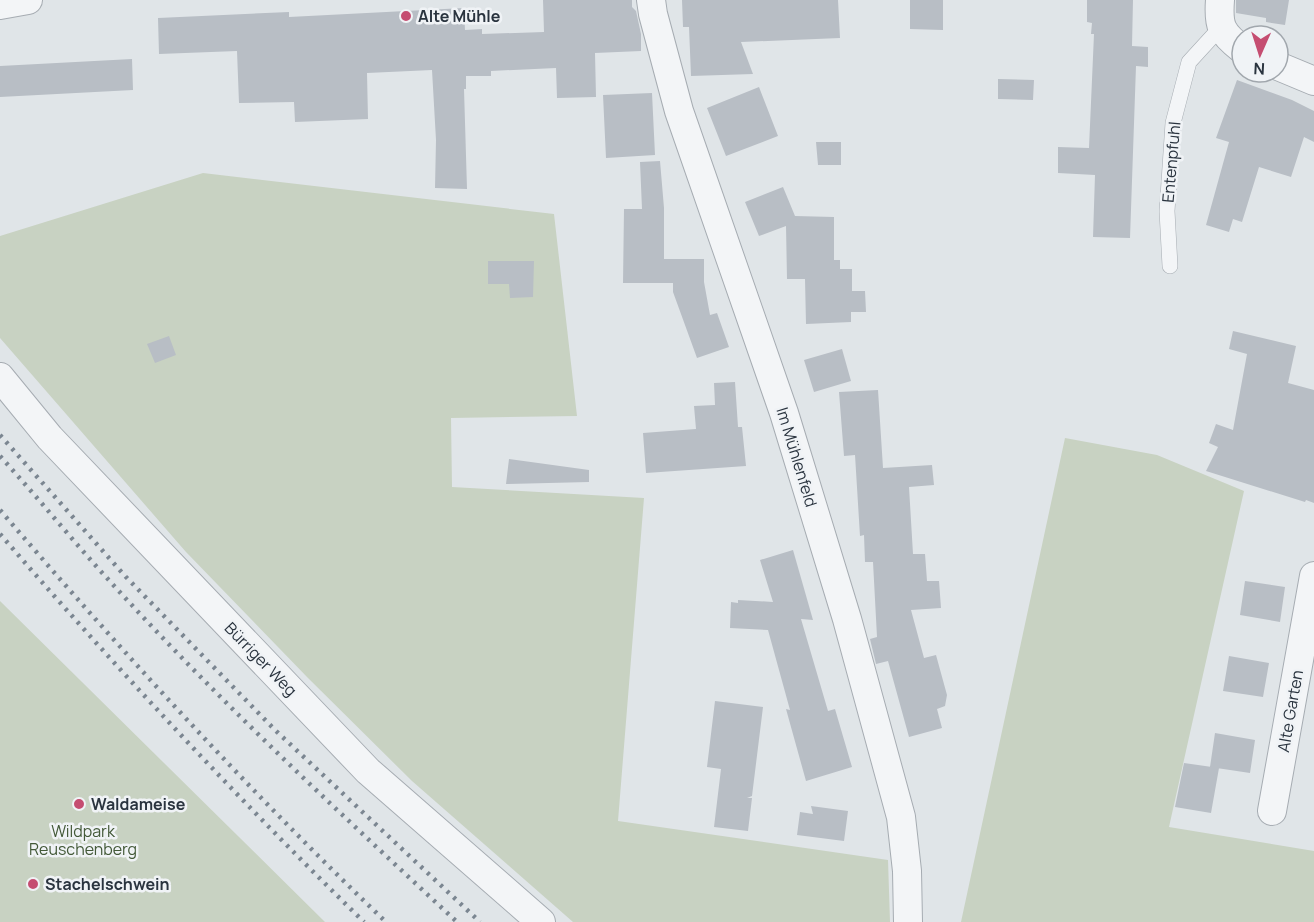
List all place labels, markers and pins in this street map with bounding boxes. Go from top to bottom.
place label: Alte Mühle [418,5,501,27]
marker: Alte Mühle [399,9,413,23]
place label: Waldameise [91,793,186,815]
marker: Waldameise [72,797,86,811]
place label: Stachelschwein [45,873,170,895]
marker: Stachelschwein [26,877,40,891]

